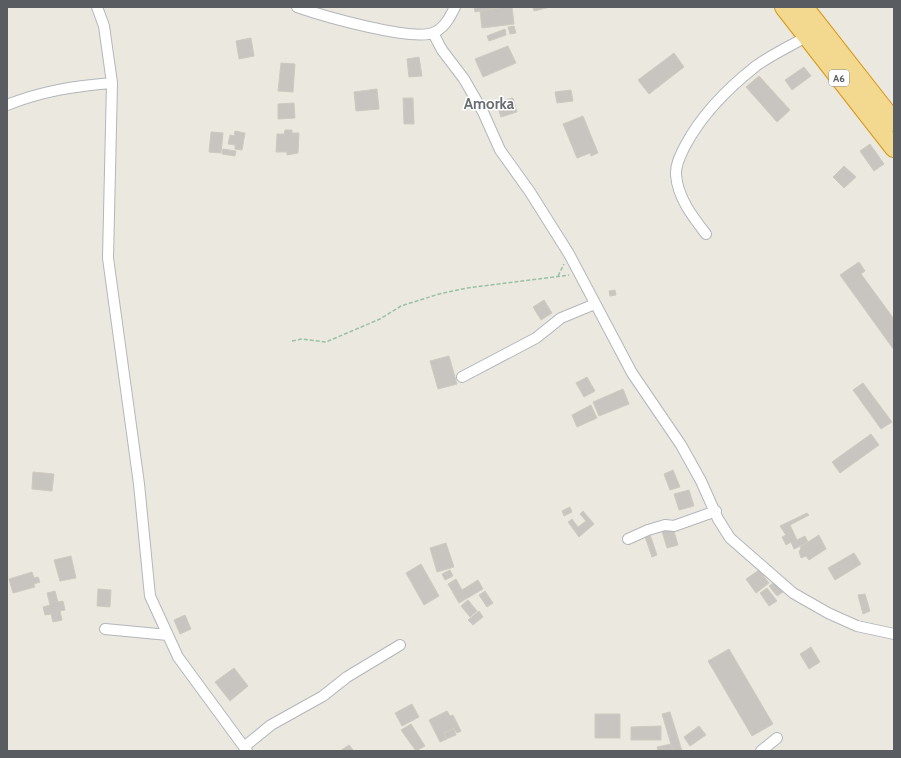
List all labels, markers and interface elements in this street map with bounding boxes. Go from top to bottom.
road number: A6 [829,70,849,86]
district label: Amorka [464,95,515,113]

